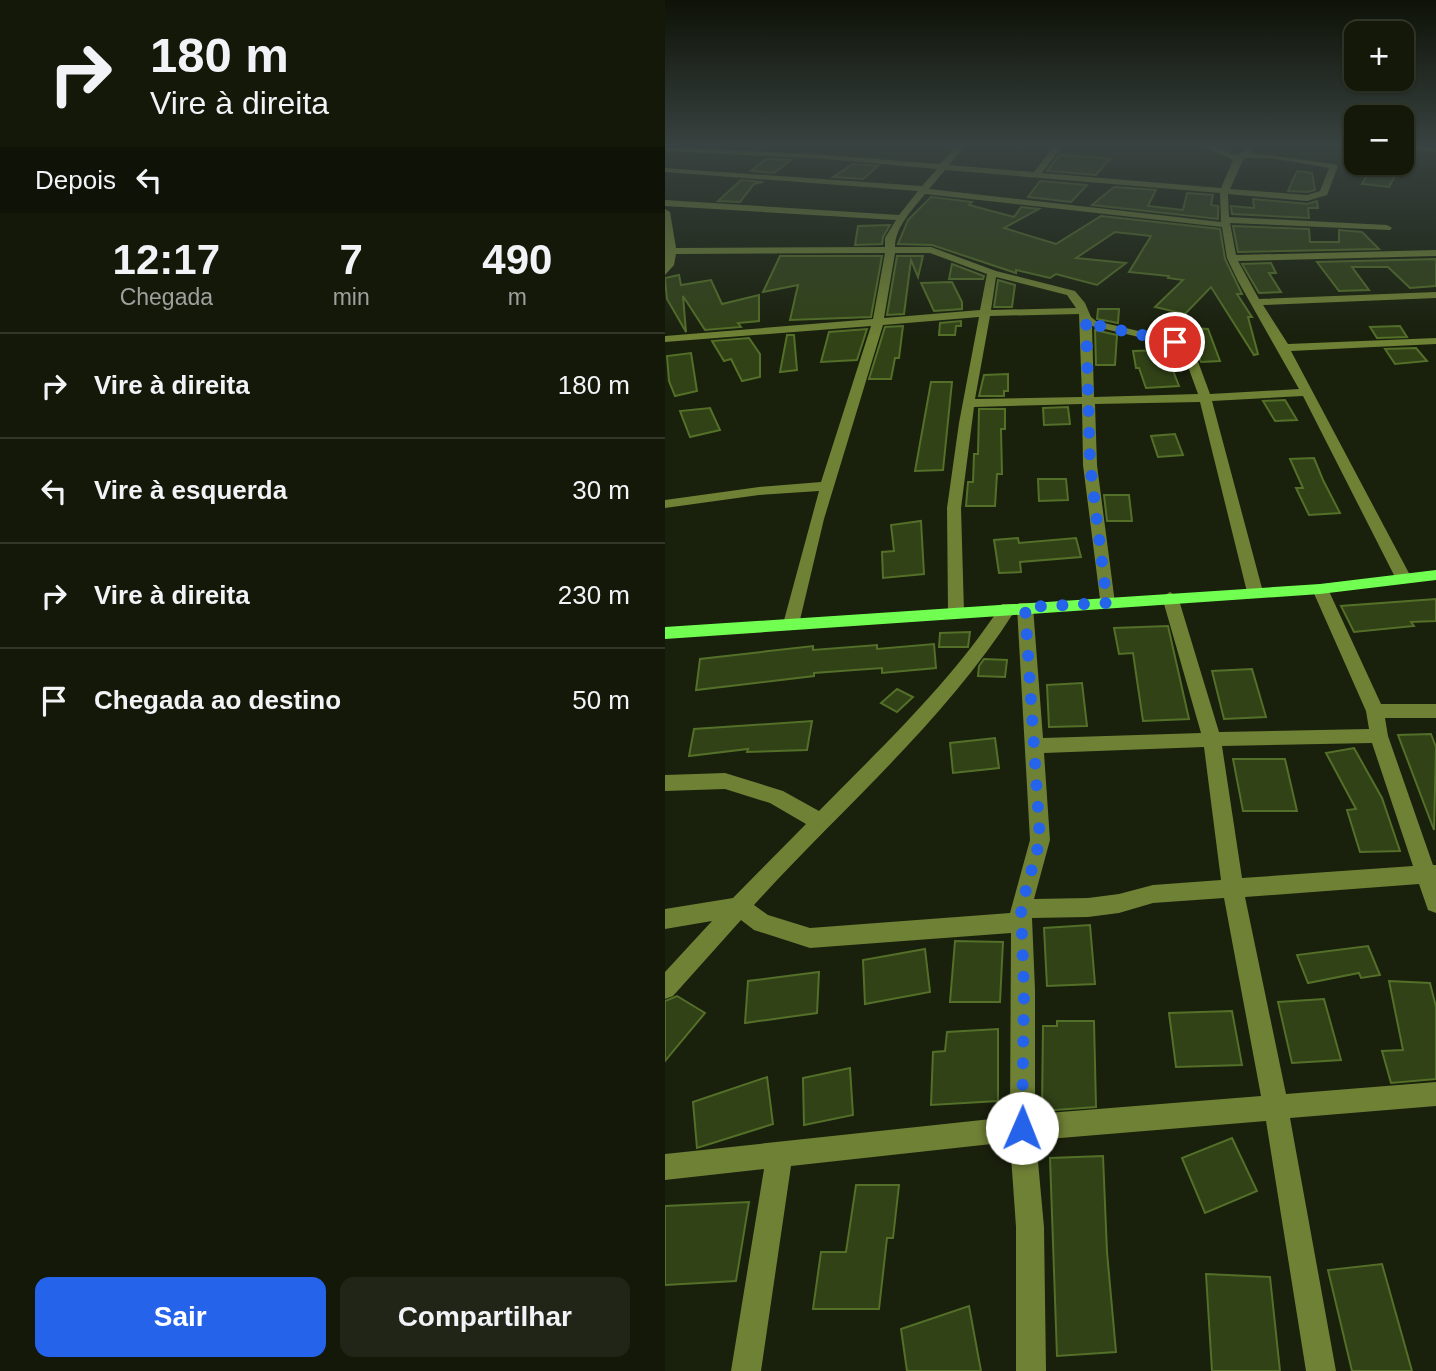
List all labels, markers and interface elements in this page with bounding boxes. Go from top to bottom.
map controls [1344,21,1414,175]
button: + [1344,21,1414,91]
icon: right [35,28,126,119]
text: 180 m [150,28,289,82]
text: Vire à direita [150,85,329,121]
button: − [1344,105,1414,175]
icon: left [130,161,168,199]
text: Depois [35,165,116,195]
text: 12:17 [113,236,220,283]
text: 7 [339,236,363,283]
text: 490 [482,236,552,283]
text: Chegada [120,284,213,310]
text: min [333,284,370,310]
text: m [508,284,527,310]
pin [1145,312,1205,372]
icon: arrive [1156,323,1194,361]
icon: right [35,367,73,405]
text: Vire à direita [94,370,250,400]
text: 180 m [558,370,630,400]
icon: left [35,472,73,510]
text: Vire à esquerda [94,475,287,505]
text: 30 m [572,475,630,505]
icon: right [35,577,73,615]
text: Vire à direita [94,580,250,610]
text: 230 m [558,580,630,610]
icon: arrive [35,682,73,720]
text: Chegada ao destino [94,685,341,715]
text: 50 m [572,685,630,715]
position arrow [985,1091,1059,1165]
button: Sair [35,1277,326,1357]
button: Compartilhar [340,1277,630,1357]

